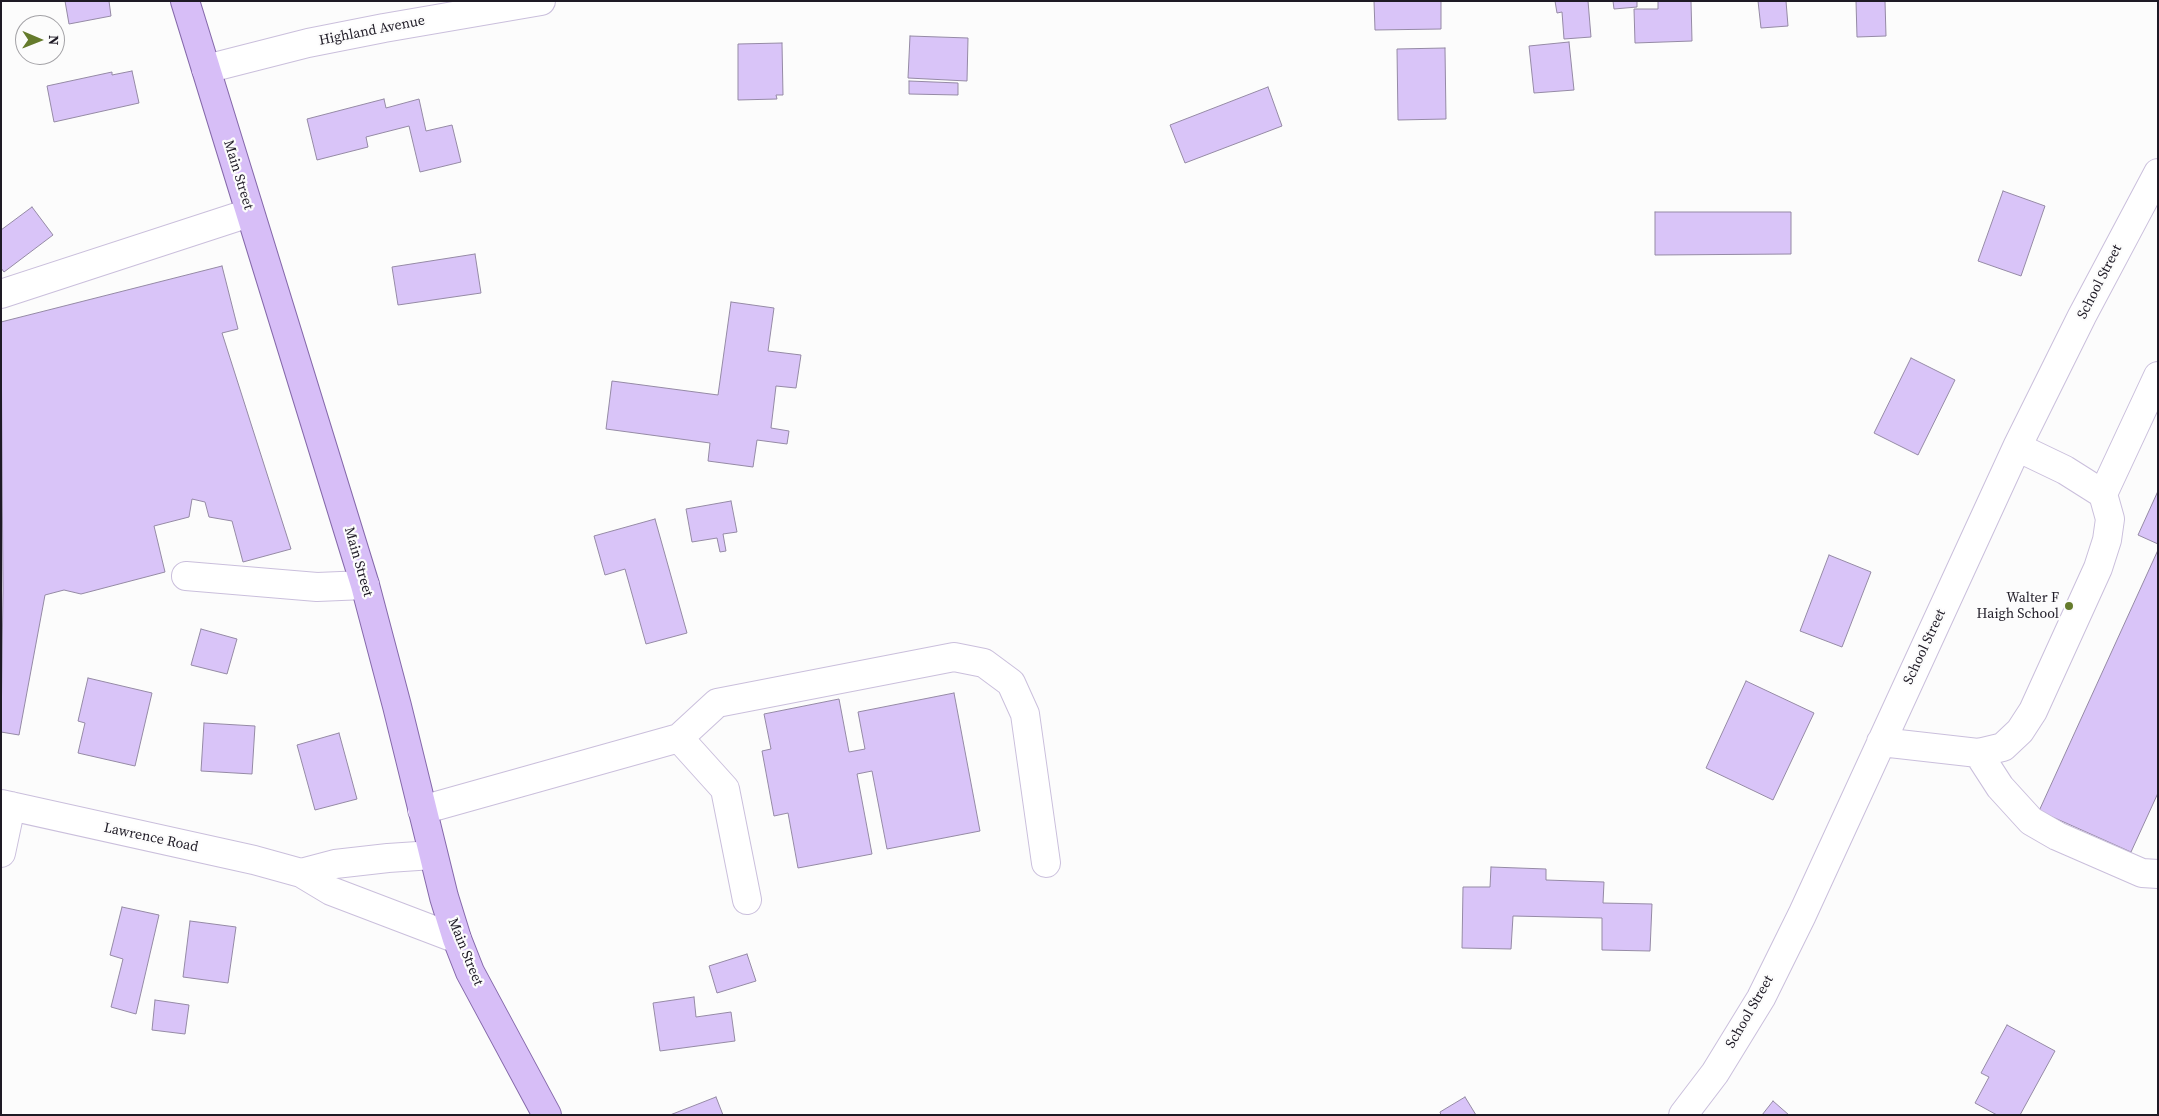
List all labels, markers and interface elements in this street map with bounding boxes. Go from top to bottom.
street label: Highland Avenue [318,13,426,49]
north arrow [15,15,65,65]
text: N [44,35,64,46]
street label: Main Street [220,138,256,212]
street label: School Street [2074,242,2126,322]
street label: Main Street [340,525,376,599]
place label: Walter F Haigh School [1976,590,2059,622]
marker: Walter F Haigh School [2063,600,2075,612]
street label: School Street [1900,607,1950,687]
street label: Lawrence Road [102,820,200,856]
street label: Main Street [444,916,486,988]
street label: School Street [1722,973,1778,1051]

